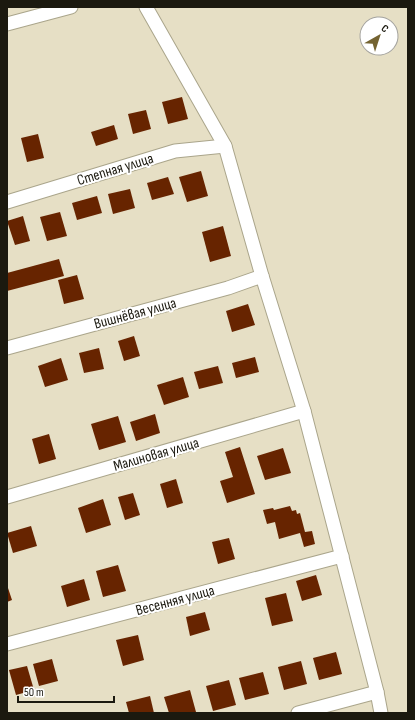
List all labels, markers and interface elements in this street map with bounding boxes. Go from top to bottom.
north arrow [359,16,399,56]
text: С [379,22,392,36]
street label: Степная улица [75,149,156,190]
street label: Вишнёвая улица [92,293,179,334]
street label: Малиновая улица [111,433,201,476]
street label: Весенняя улица [134,581,217,620]
scale bar [18,678,114,704]
text: 50 m [24,685,44,700]

